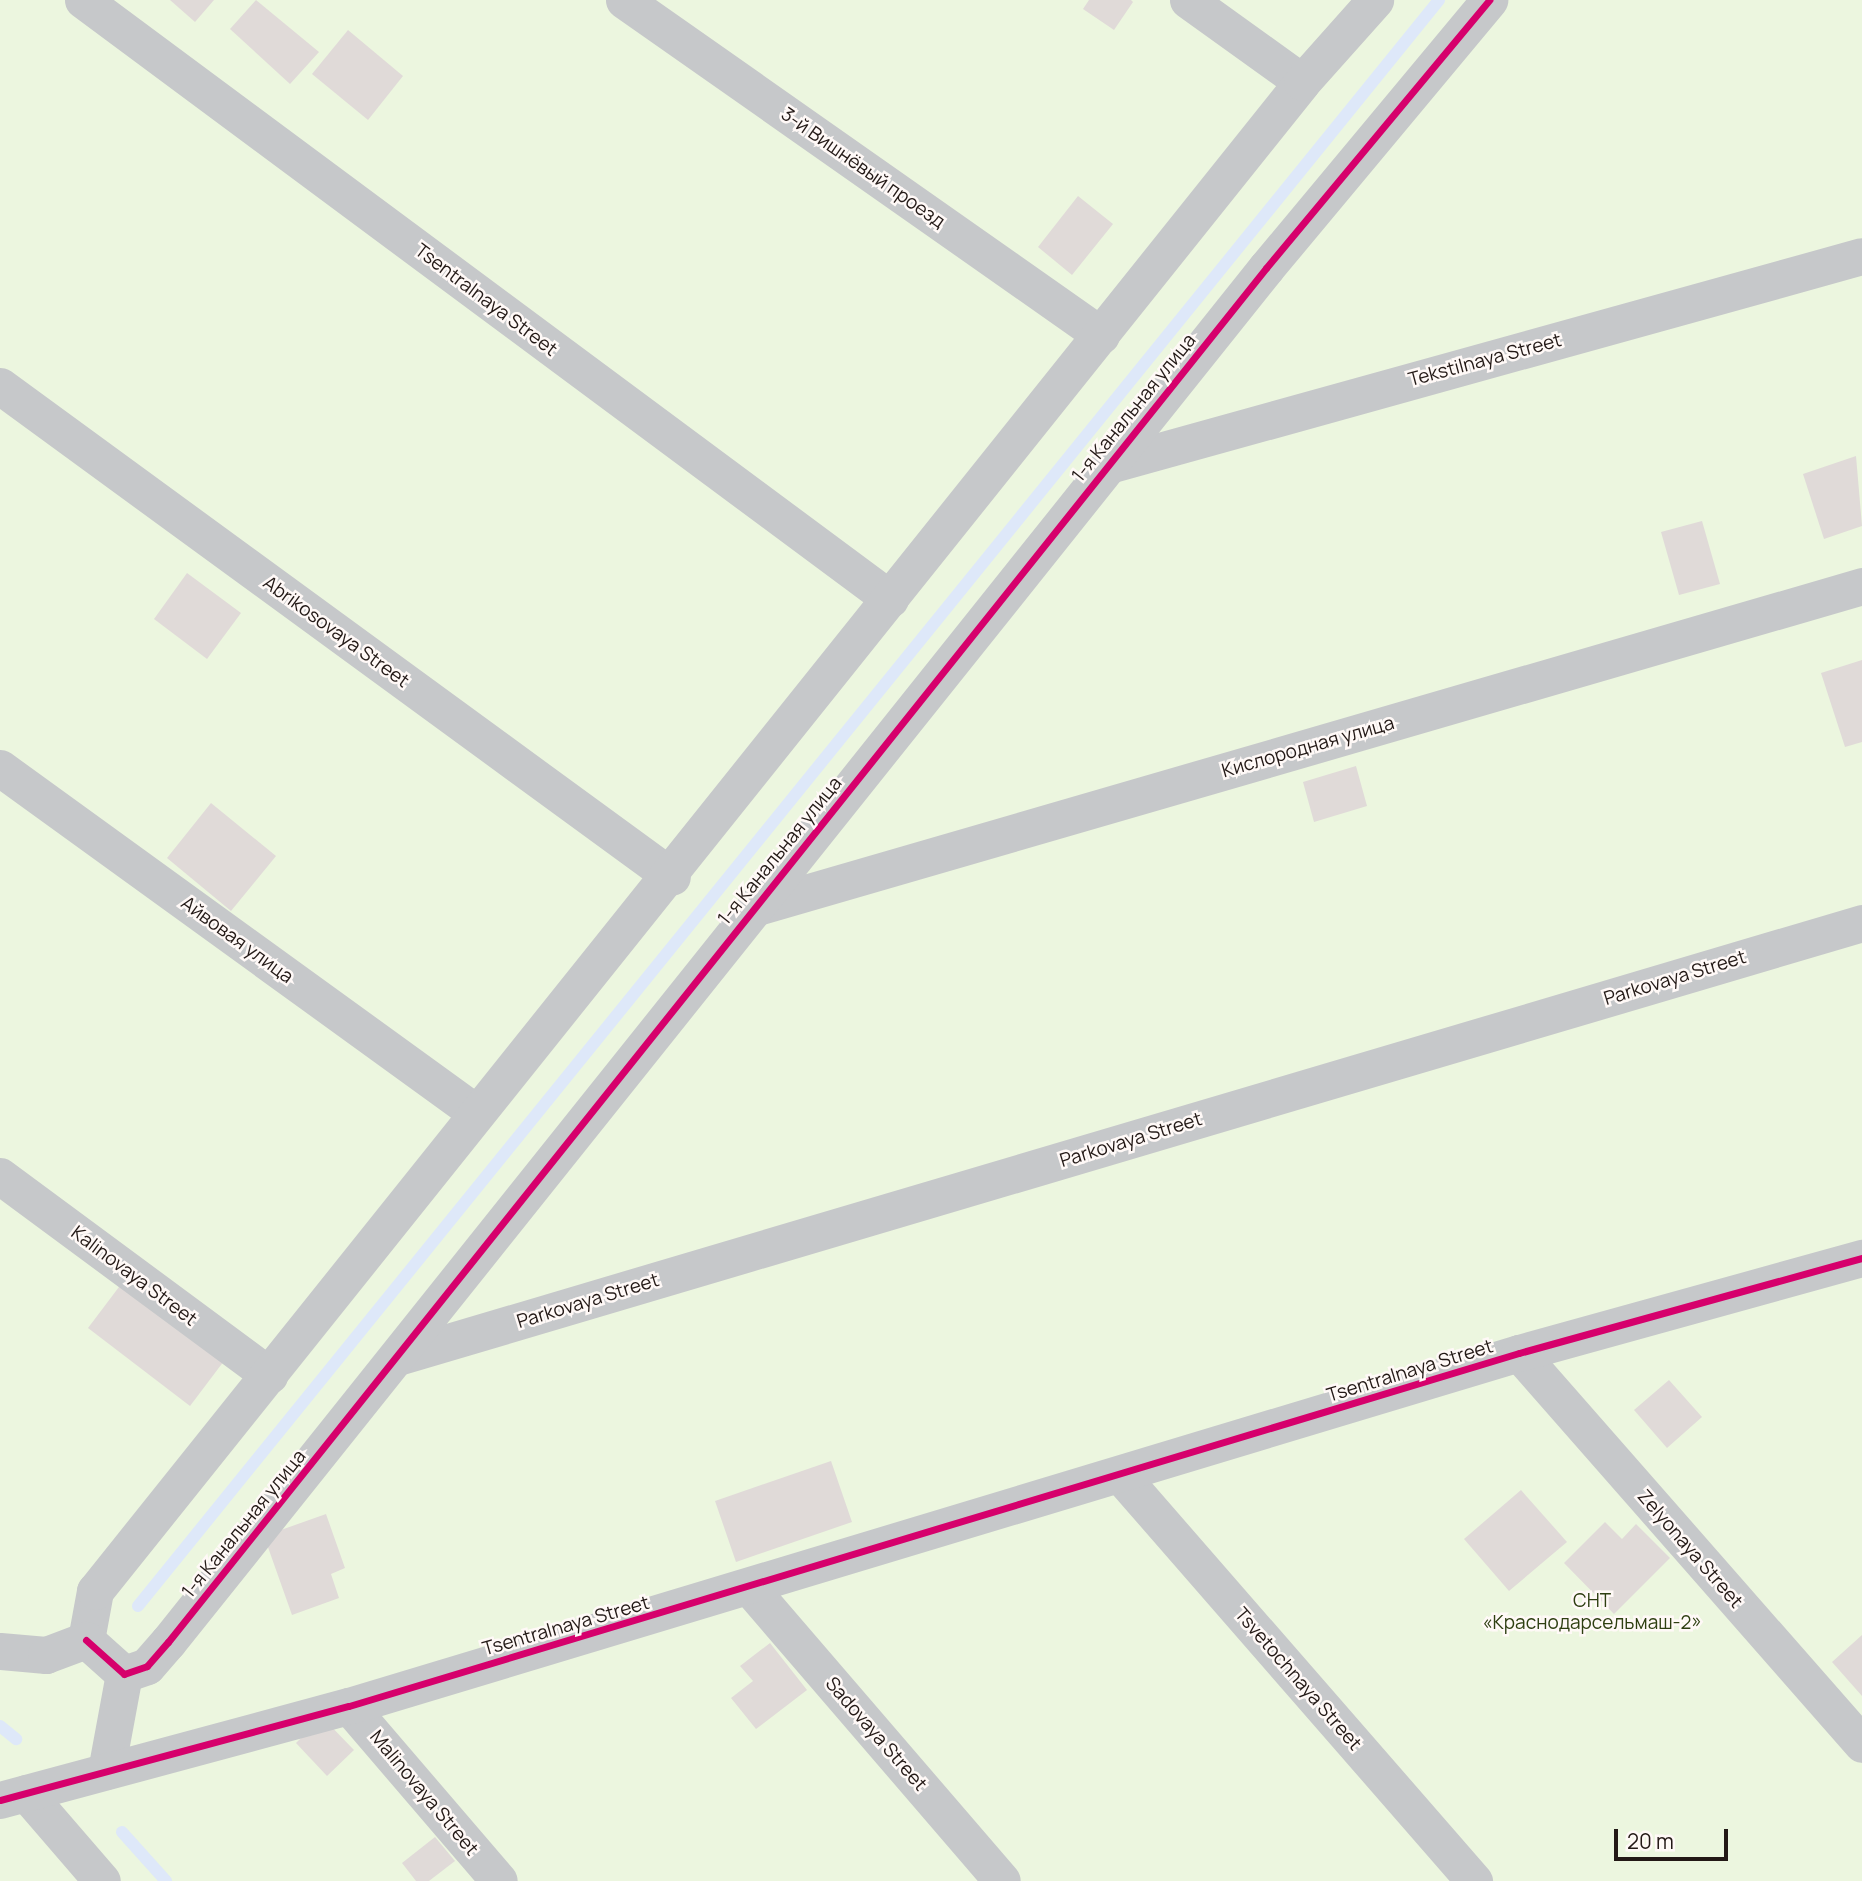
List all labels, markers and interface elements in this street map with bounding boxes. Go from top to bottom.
street label: 3-й Вишнёвый проезд [777,103,949,233]
street label: Tsentralnaya Street [410,239,562,361]
street label: 1-я Канальная улица [1067,329,1201,487]
street label: Tekstilnaya Street [1406,329,1564,391]
street label: Abrikosovaya Street [259,571,413,693]
street label: Кислородная улица [1219,711,1397,783]
street label: 1-я Канальная улица [713,772,847,930]
street label: Айвовая улица [177,892,297,988]
street label: Parkovaya Street [1601,946,1749,1010]
street label: Parkovaya Street [1057,1108,1205,1172]
street label: Kalinovaya Street [67,1221,201,1331]
street label: Parkovaya Street [514,1269,662,1333]
street label: Tsentralnaya Street [1324,1335,1496,1407]
street label: 1-я Канальная улица [177,1445,311,1603]
street label: Zelyonaya Street [1632,1485,1748,1613]
park label: СНТ «Краснодарсельмаш-2» [1482,1590,1702,1634]
street label: Tsentralnaya Street [480,1591,652,1661]
street label: Tsvetochnaya Street [1230,1603,1366,1755]
street label: Sadovaya Street [820,1672,932,1796]
street label: Malinovaya Street [365,1726,483,1860]
scale bar [1617,1814,1731,1858]
text: 20 m [1627,1827,1674,1855]

